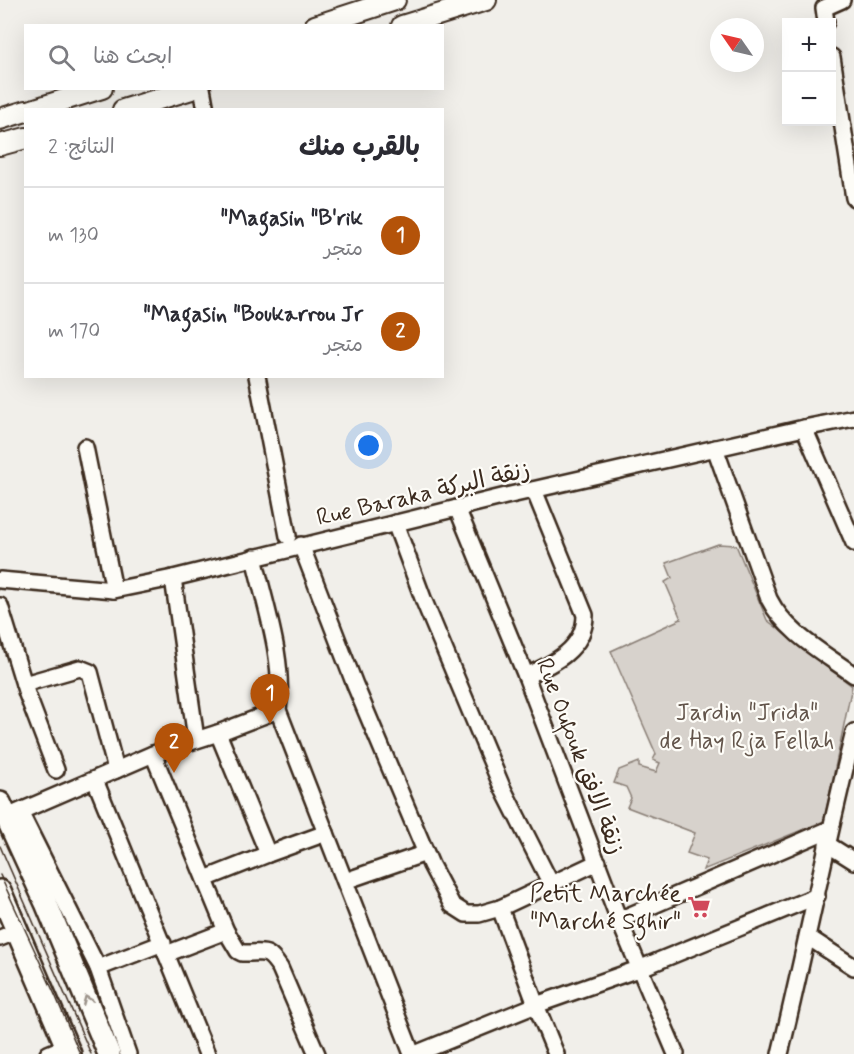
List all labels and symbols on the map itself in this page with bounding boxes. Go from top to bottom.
north arrow [710,18,764,72]
your location [354,431,383,460]
street label: Rue Baraka زنقة البركة [313,455,533,534]
street label: Rue Oufouk زنقة الافق [526,654,631,860]
pin: 1 [250,674,290,724]
park label: Jardin "Jrida" de Hay Rja Fellah [660,698,834,757]
pin: 2 [154,724,194,773]
place label: Petit Marchée "Marché Sghir" [530,879,681,941]
supermarket icon: Petit Marchée "Marché Sghir" [686,894,712,920]
one-way arrow [82,995,94,1006]

